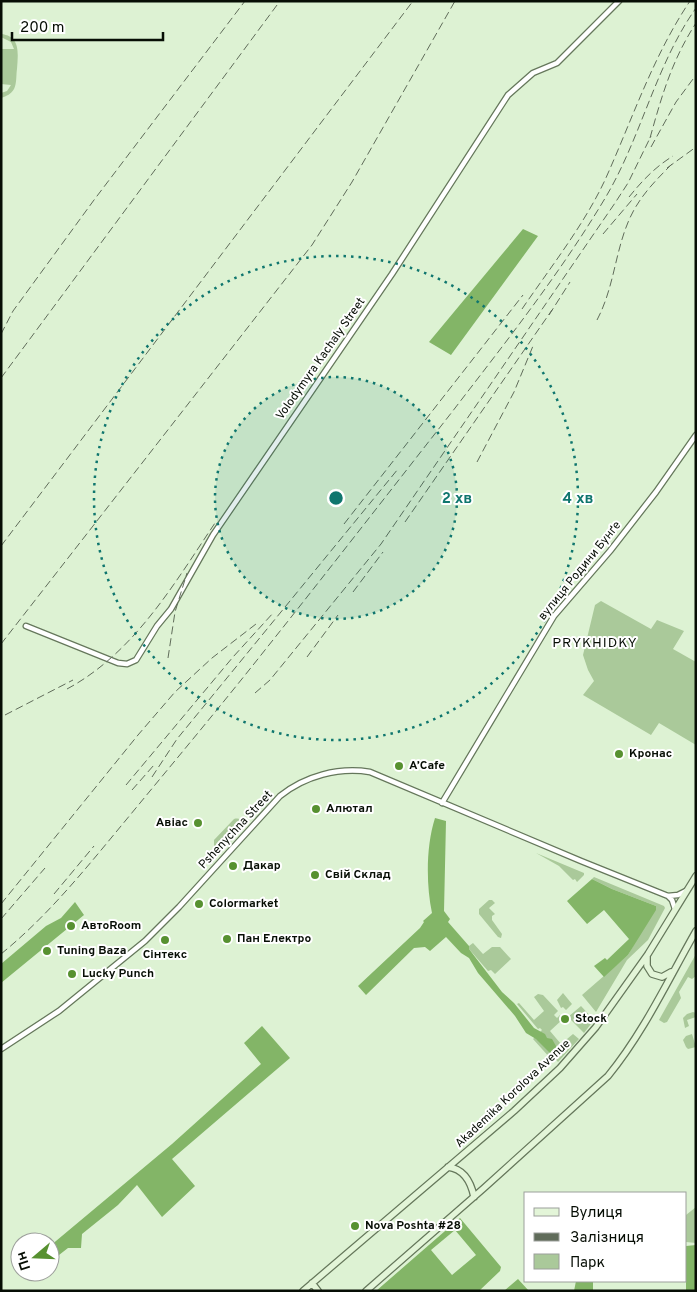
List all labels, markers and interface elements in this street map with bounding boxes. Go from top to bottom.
scale bar [12,10,164,42]
text: 200 m [20,19,65,38]
street label: Volodymyra Kachaly Street [273,295,369,423]
centre of rings [327,489,345,507]
text: 2 хв [442,490,472,509]
text: 4 хв [563,490,594,509]
street label: вулиця Родини Бунґе [535,518,625,624]
district label: PRYKHIDKY [552,635,638,652]
place label: Кронас [629,746,672,762]
marker: Кронас [613,748,625,760]
place label: A’Cafe [409,758,445,774]
marker: A’Cafe [393,760,405,772]
street label: Pshenychna Street [196,787,276,873]
place label: Алютал [326,801,373,817]
marker: Алютал [310,803,322,815]
place label: Авіас [156,815,188,831]
marker: Авіас [192,817,204,829]
place label: Дакар [243,858,281,874]
marker: Дакар [227,860,239,872]
place label: Свій Склад [325,867,391,883]
marker: Свій Склад [309,869,321,881]
place label: Colormarket [209,896,279,912]
marker: Colormarket [193,898,205,910]
place label: АвтоRoom [81,918,141,934]
marker: АвтоRoom [65,920,77,932]
place label: Пан Електро [237,931,311,947]
marker: Пан Електро [221,933,233,945]
marker: Сінтекс [159,934,171,946]
place label: Tuning Baza [57,943,126,959]
marker: Tuning Baza [41,945,53,957]
place label: Сінтекс [143,947,187,963]
place label: Lucky Punch [82,966,154,982]
marker: Lucky Punch [66,968,78,980]
place label: Stock [575,1011,607,1027]
marker: Stock [559,1013,571,1025]
street label: Akademika Korolova Avenue [452,1036,574,1152]
legend [524,1192,687,1282]
text: Вулиця [570,1204,623,1223]
place label: Nova Poshta #28 [365,1218,461,1234]
marker: Nova Poshta #28 [349,1220,361,1232]
text: Залізниця [570,1229,644,1248]
north arrow [10,1232,60,1282]
text: Пн [13,1249,35,1272]
text: Парк [570,1254,605,1273]

